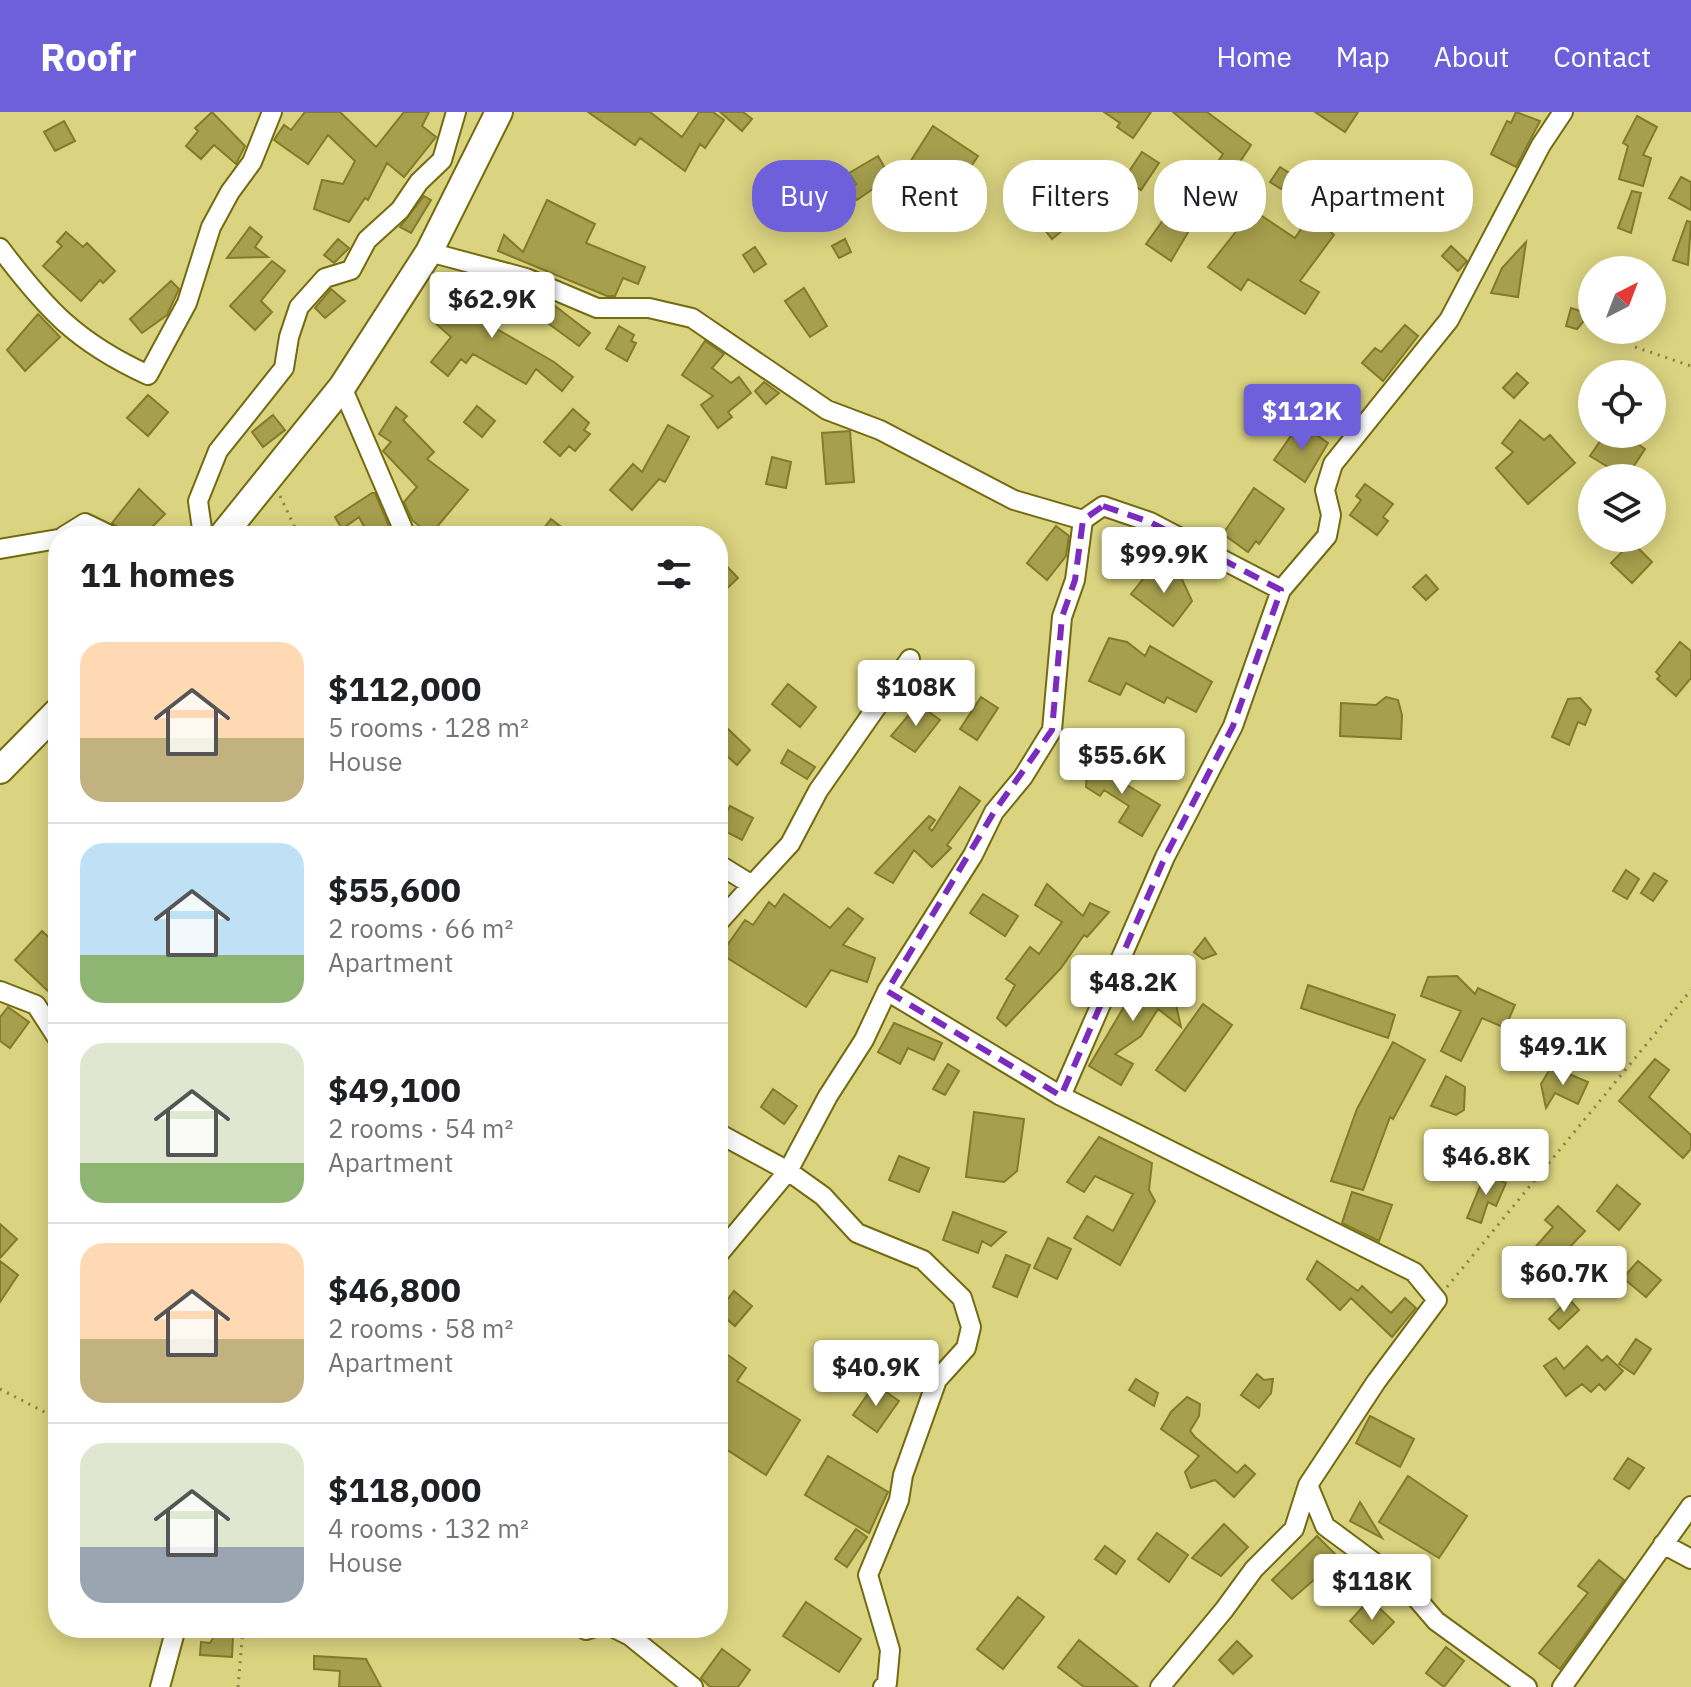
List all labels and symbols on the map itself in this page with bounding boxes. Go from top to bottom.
north arrow [1578,256,1666,344]
pin: $62.9K [427,272,557,340]
pin: $112K [1246,384,1358,452]
pin: $99.9K [1099,527,1229,595]
pin: $108K [860,660,972,728]
pin: $55.6K [1057,728,1187,796]
pin: $48.2K [1068,955,1198,1023]
pin: $49.1K [1498,1019,1628,1087]
pin: $46.8K [1421,1129,1551,1197]
pin: $60.7K [1499,1246,1629,1314]
pin: $40.9K [811,1340,941,1408]
pin: $118K [1316,1554,1428,1622]

